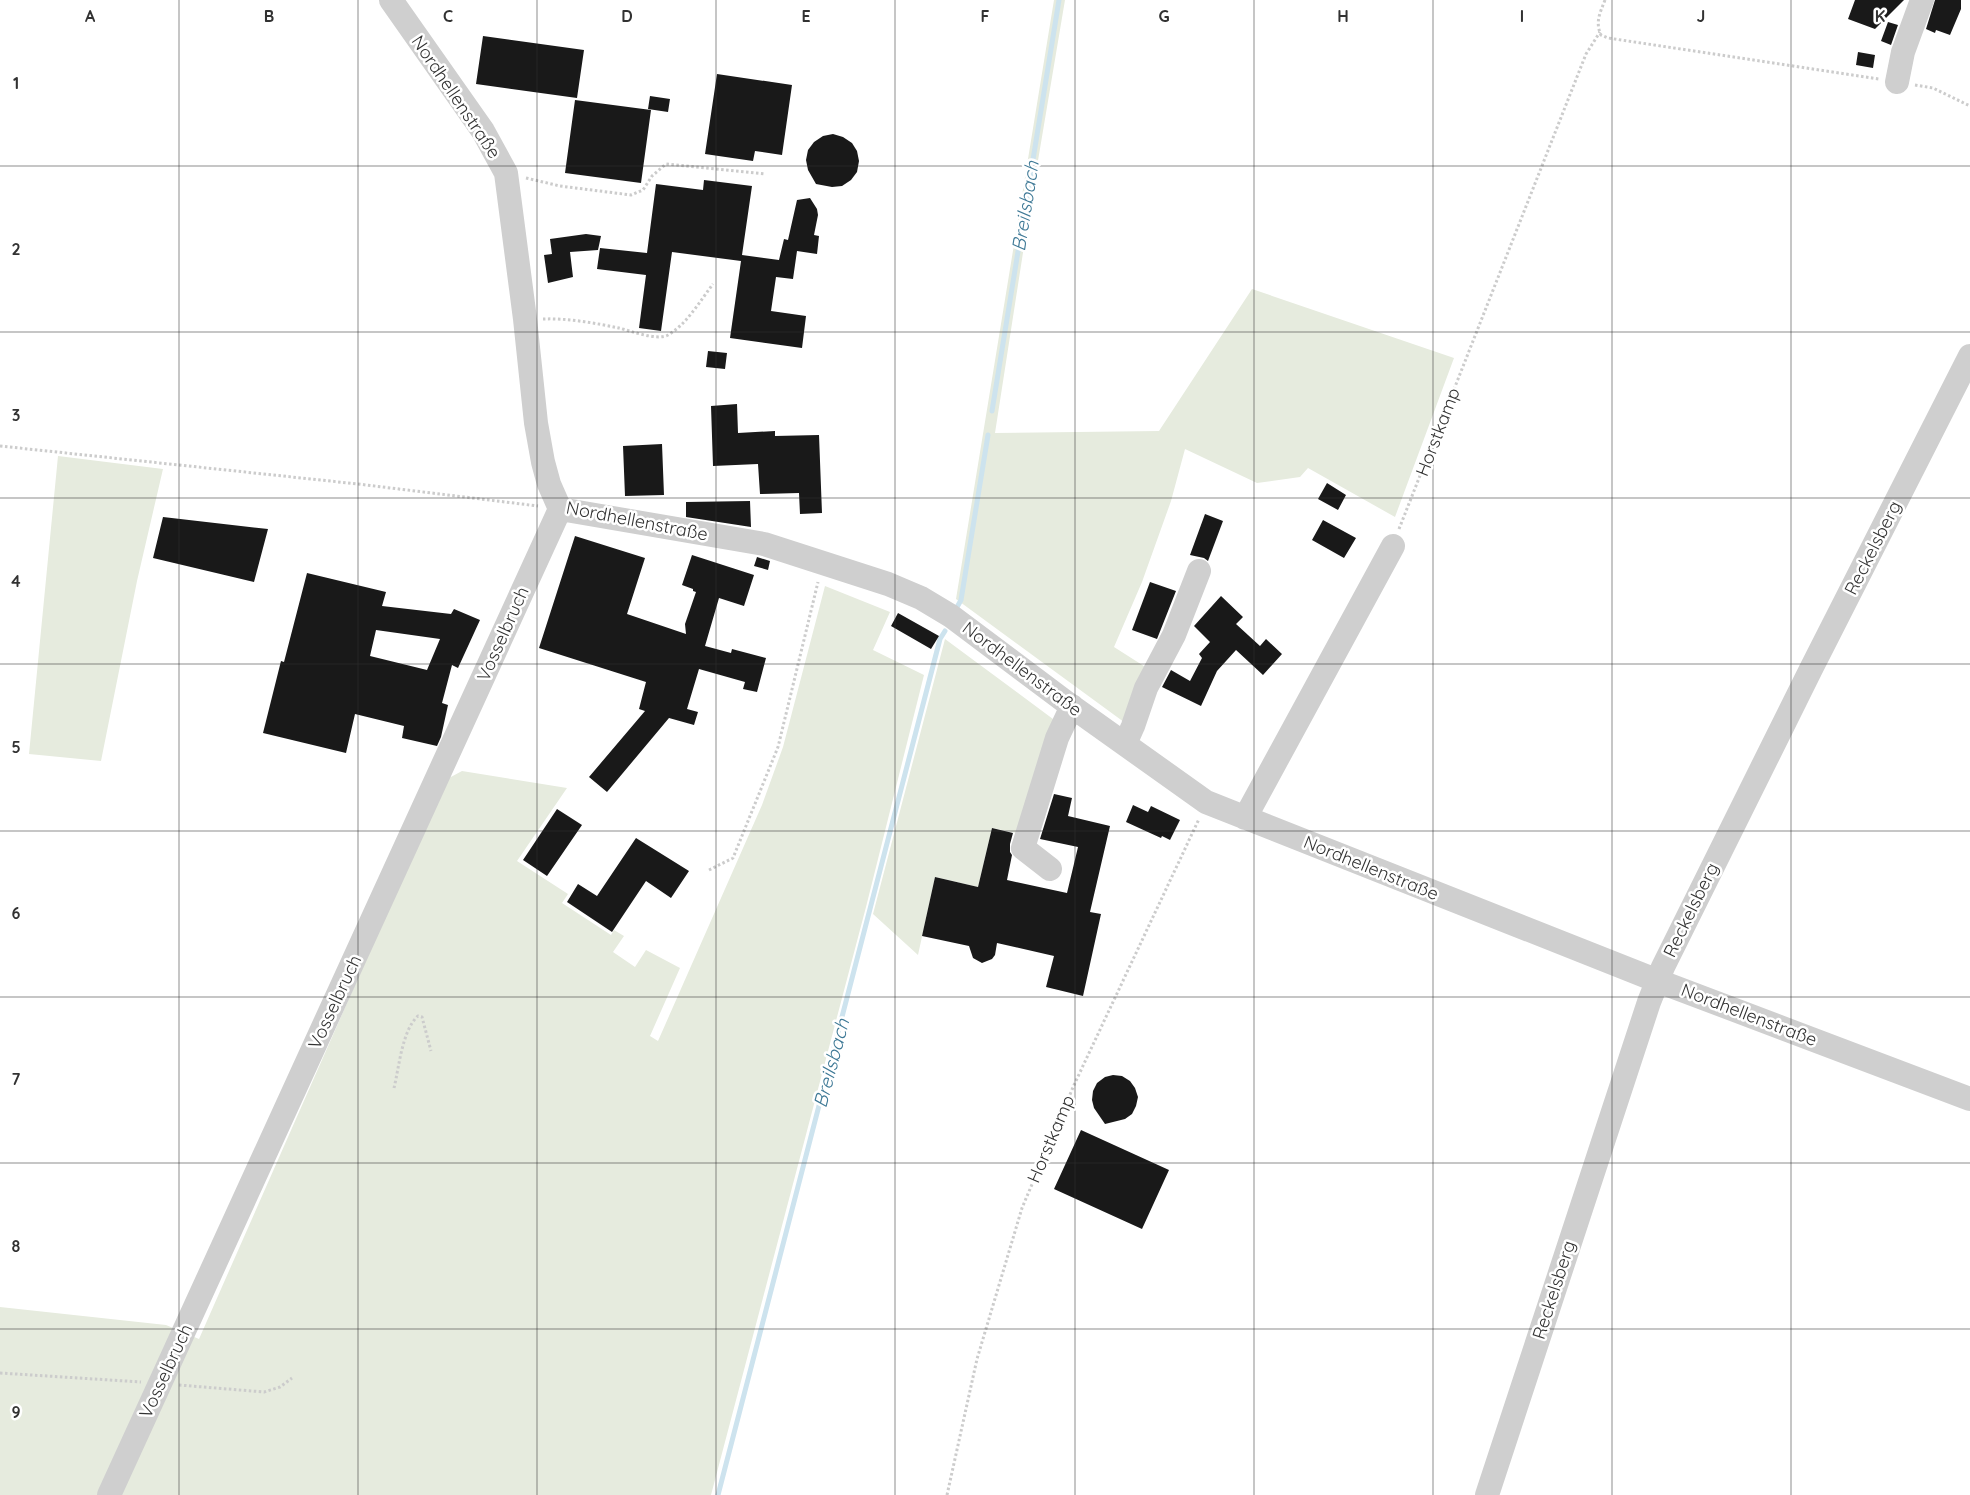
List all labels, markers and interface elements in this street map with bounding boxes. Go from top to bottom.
text: A [85,6,96,26]
text: B [264,6,274,26]
text: C [443,6,453,26]
text: D [621,6,633,26]
text: E [801,6,811,26]
text: F [981,6,990,26]
text: G [1158,6,1170,26]
text: H [1337,6,1349,26]
text: I [1520,6,1524,26]
text: J [1697,6,1705,26]
text: K [1875,6,1885,26]
street label: Nordhellenstraße [407,31,506,163]
text: 1 [13,73,19,93]
water label: Breilsbach [1006,158,1044,253]
text: 2 [11,239,21,259]
street label: Horstkamp [1410,384,1465,479]
text: 3 [12,405,20,425]
street label: Nordhellenstraße [564,496,710,546]
street label: Reckelsberg [1839,497,1906,599]
text: 4 [11,571,21,591]
street label: Vosselbruch [471,583,534,685]
street label: Nordhellenstraße [958,616,1087,721]
text: 5 [11,737,21,757]
street label: Nordhellenstraße [1300,830,1442,905]
street label: Reckelsberg [1658,859,1723,961]
text: 6 [12,903,21,923]
street label: Vosselbruch [303,951,366,1053]
street label: Nordhellenstraße [1678,978,1820,1051]
water label: Breilsbach [808,1015,855,1110]
text: 7 [12,1069,21,1089]
street label: Horstkamp [1022,1091,1079,1186]
text: 8 [12,1236,21,1256]
street label: Reckelsberg [1527,1238,1580,1342]
street label: Vosselbruch [134,1320,197,1422]
text: 9 [11,1402,21,1422]

